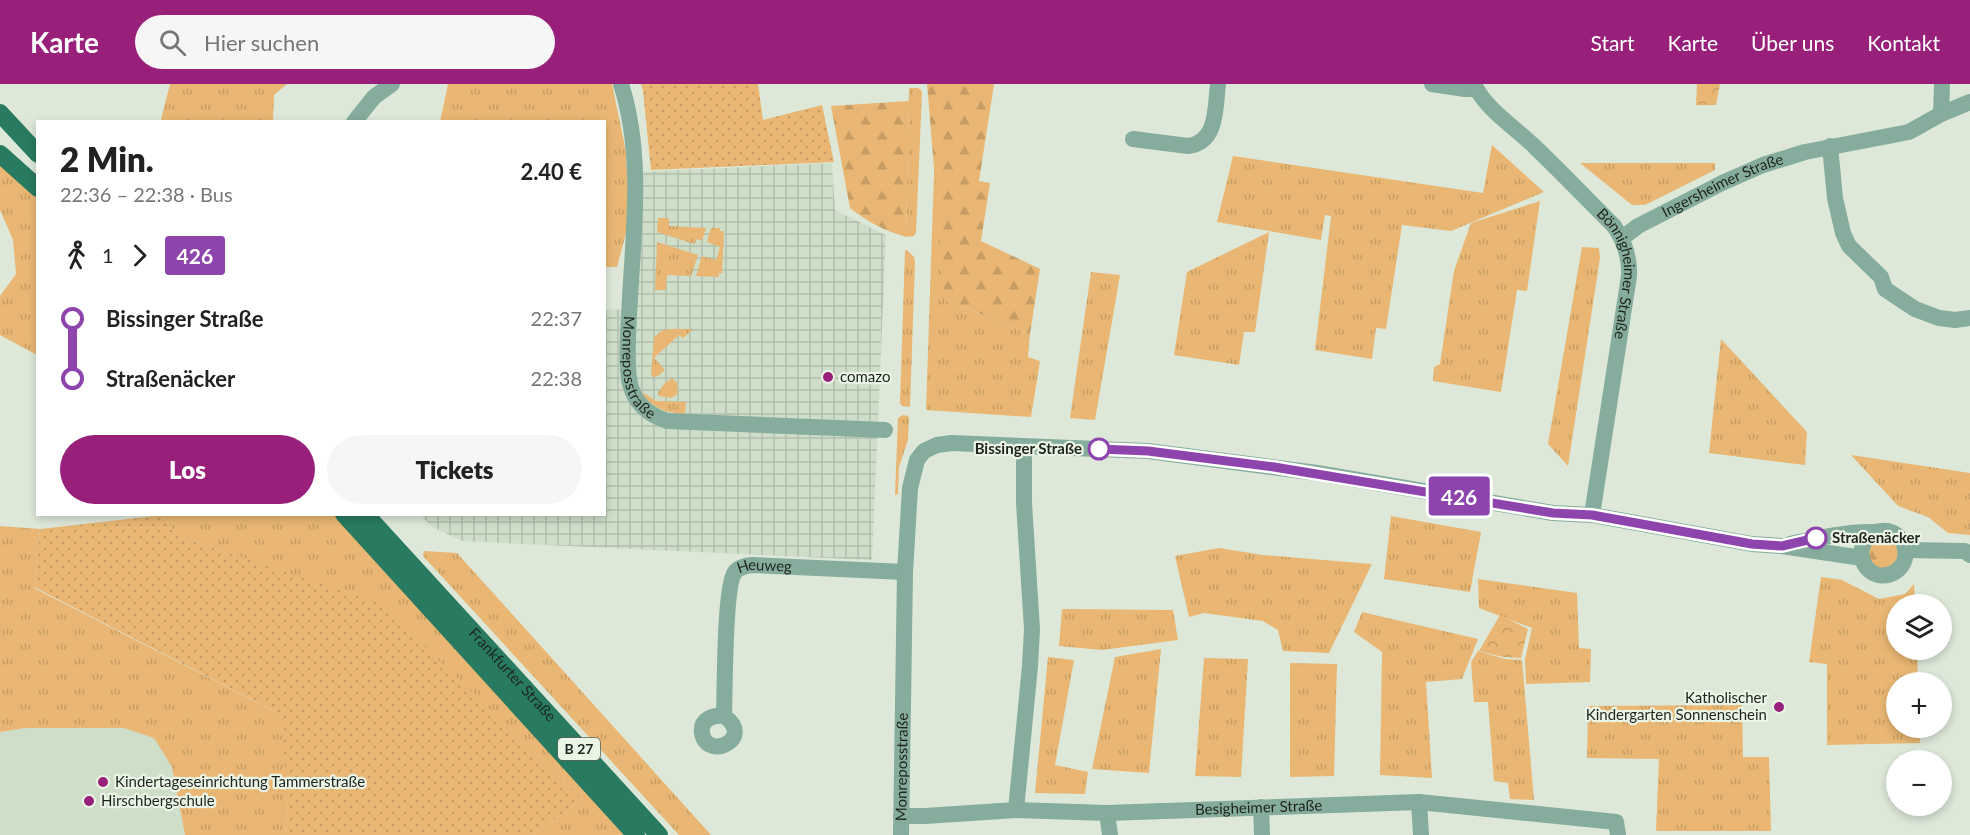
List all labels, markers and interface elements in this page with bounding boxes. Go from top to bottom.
search box [135,15,555,69]
text: Karte [30,25,99,59]
icon: search [156,26,189,59]
text: Hier suchen [204,29,319,56]
text: Start [1590,30,1635,55]
text: Karte [1668,30,1718,55]
text: Über uns [1751,30,1834,55]
text: Kontakt [1867,30,1940,55]
text: 2 Min. [60,139,154,179]
street label: Ingersheimer Straße [1658,149,1785,220]
text: 2.40 € [520,158,582,185]
text: 22:36 – 22:38 · Bus [60,182,233,206]
street label: Bönnigheimer Straße [1594,204,1639,341]
icon: walk [60,239,93,272]
icon: forward [123,239,156,272]
text: 1 [102,243,114,267]
text: 426 [177,243,213,268]
text: Bissinger Straße [106,305,263,332]
text: 22:37 [531,306,582,330]
street label: Monreposstraße [620,316,659,422]
text: Straßenäcker [106,365,235,392]
text: 22:38 [531,366,582,390]
place label: comazo [840,367,890,385]
marker: comazo [821,370,835,384]
button: Los [60,435,315,504]
button: Tickets [327,435,582,504]
marker: Bissinger Straße [1088,438,1110,460]
place label: Bissinger Straße [975,439,1082,457]
line badge: 426 [1424,476,1494,516]
text: 426 [1441,484,1477,509]
marker: Straßenäcker [1805,527,1827,549]
place label: Straßenäcker [1832,528,1921,546]
street label: Heuweg [734,555,792,576]
map controls [1886,594,1952,816]
button: layers [1886,594,1952,660]
street label: Frankfurter Straße [466,624,560,725]
button: + [1886,672,1952,738]
place label: Katholischer Kindergarten Sonnenschein [1586,688,1768,723]
marker: Katholischer Kindergarten Sonnenschein [1772,700,1786,714]
street label: Monreposstraße [891,713,911,821]
road number: B 27 [558,738,600,760]
button: − [1886,750,1952,816]
place label: Kindertageseinrichtung Tammerstraße [115,772,365,790]
marker: Kindertageseinrichtung Tammerstraße [96,775,110,789]
place label: Hirschbergschule [101,791,215,809]
marker: Hirschbergschule [82,794,96,808]
street label: Besigheimer Straße [1195,795,1323,818]

